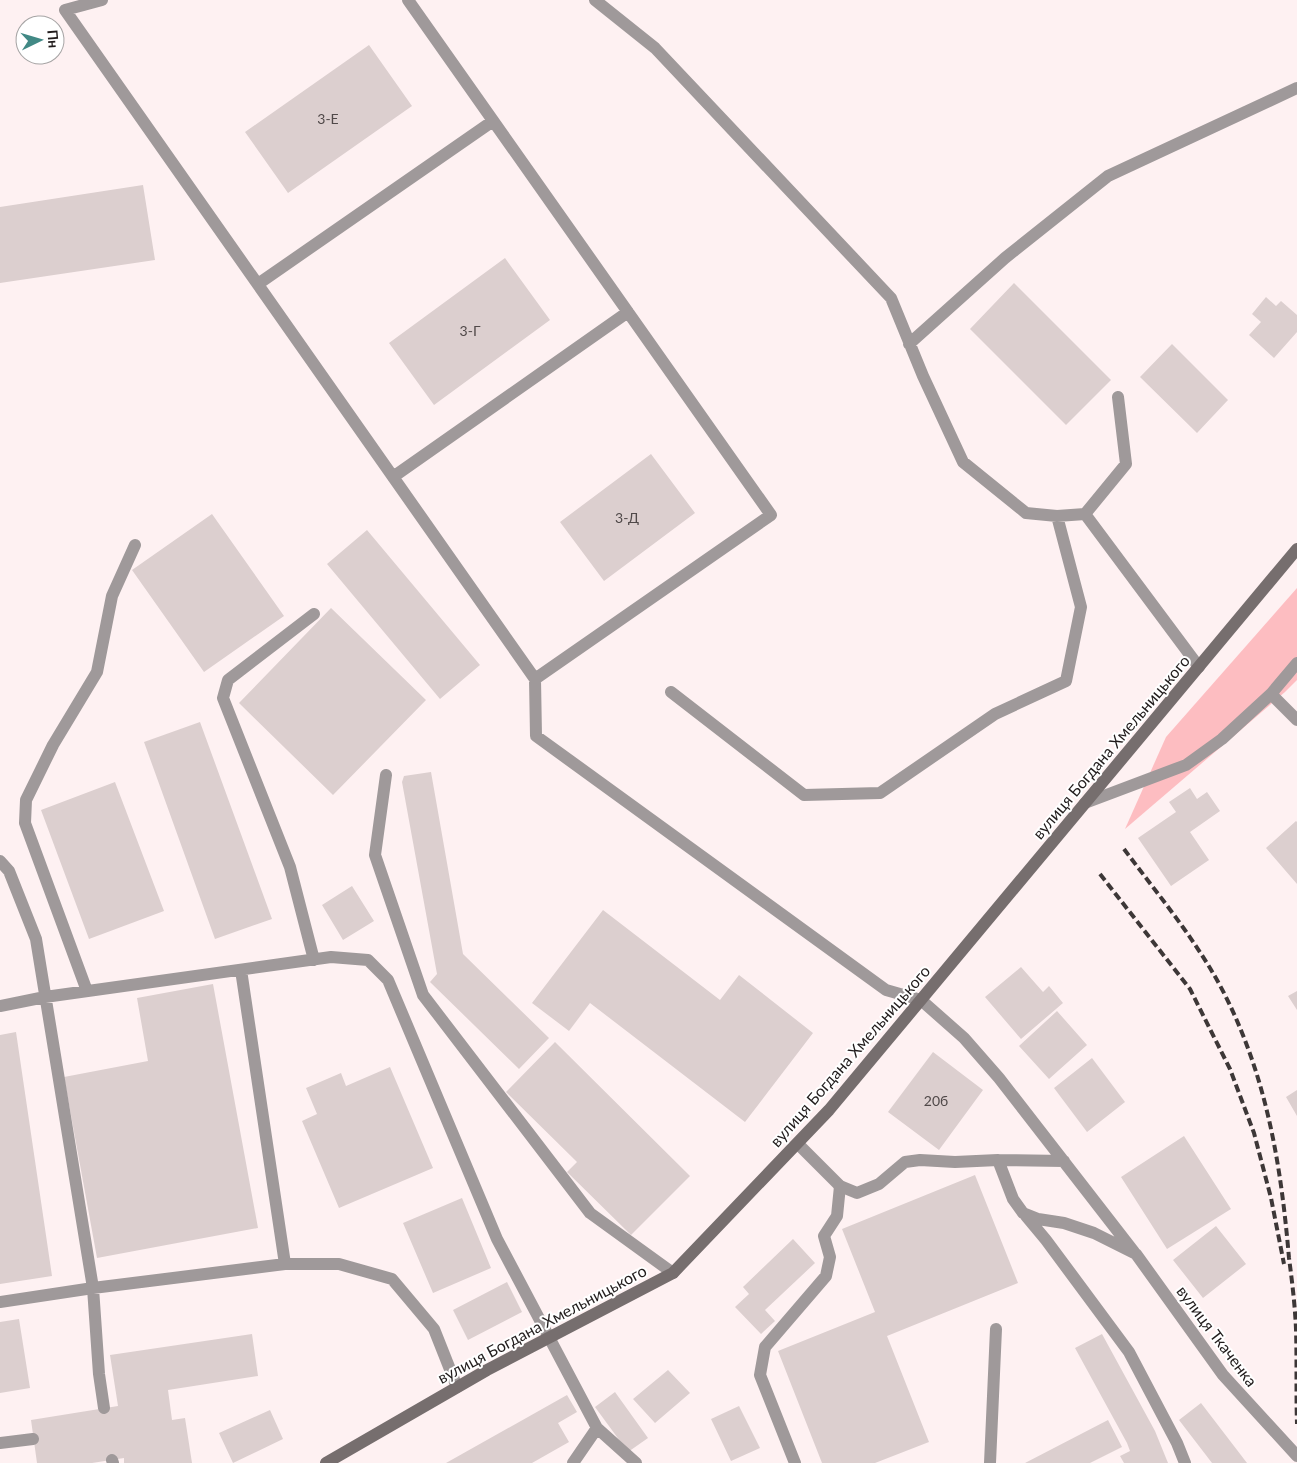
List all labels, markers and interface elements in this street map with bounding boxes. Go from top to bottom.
north arrow [15,15,65,65]
text: Пн [44,29,63,49]
house number: 3-Е [317,110,339,127]
house number: 3-Г [460,322,481,339]
house number: 3-Д [615,509,639,526]
street label: вулиця Богдана Хмельницького [1028,651,1193,842]
street label: вулиця Богдана Хмельницького [766,961,933,1150]
house number: 20б [924,1092,948,1109]
street label: вулиця Богдана Хмельницького [434,1260,649,1387]
street label: вулиця Ткаченка [1173,1282,1261,1390]

